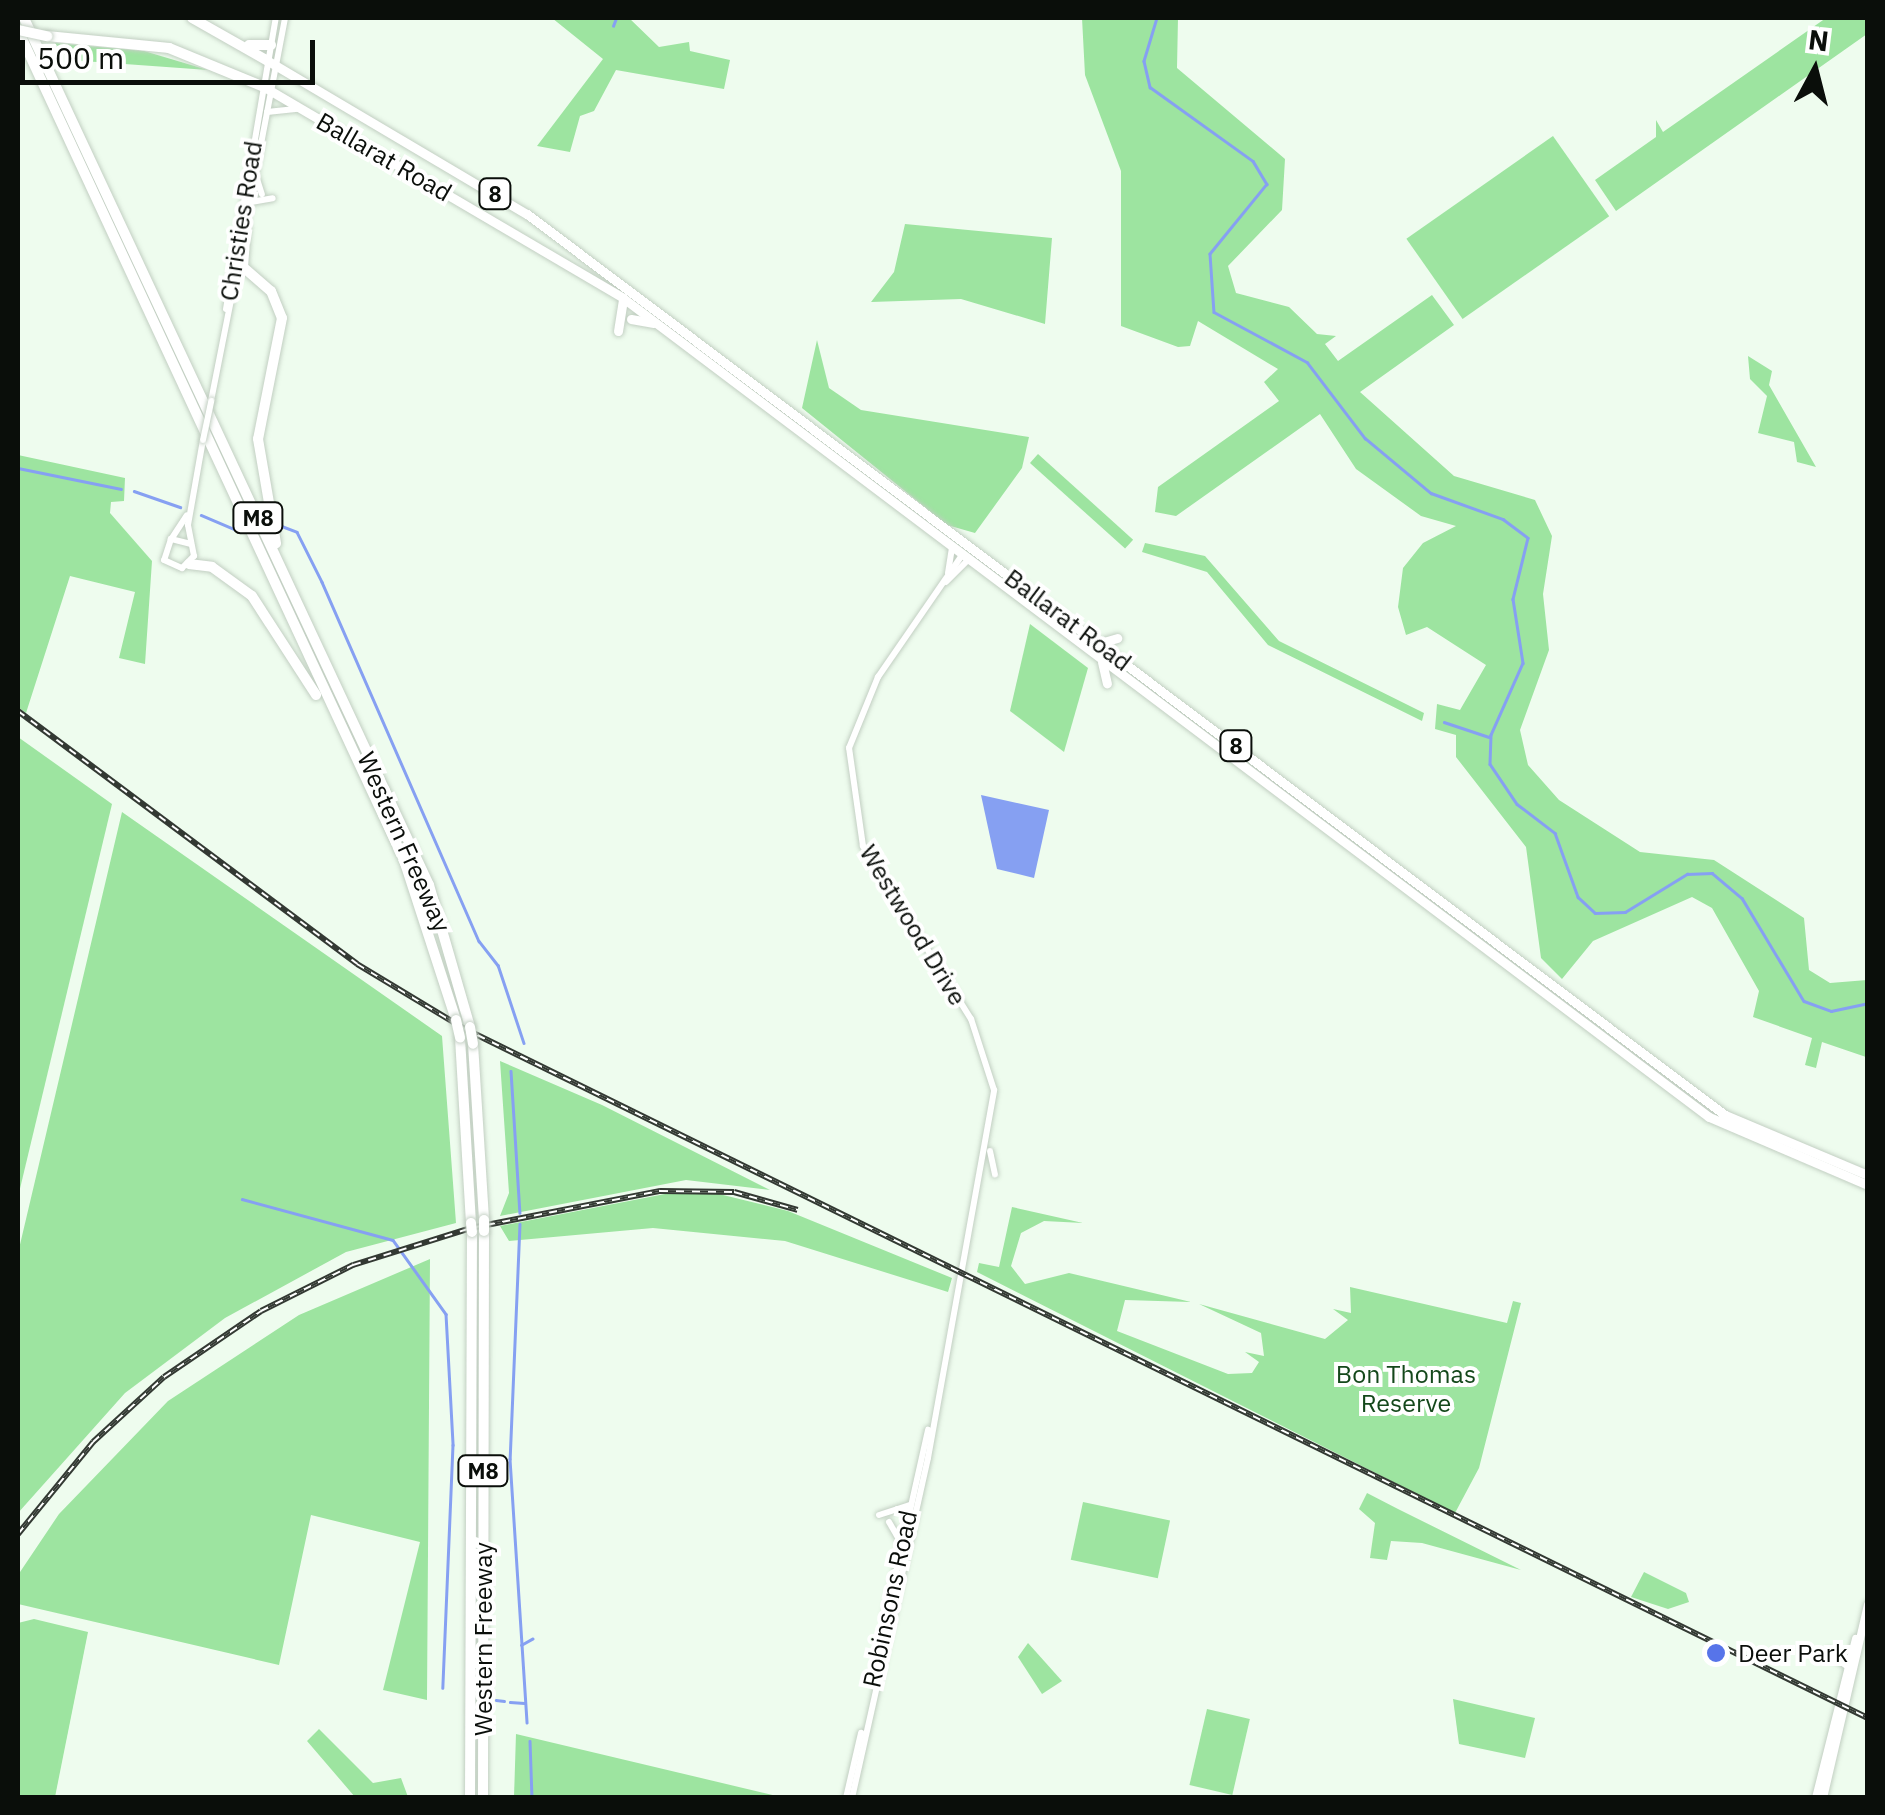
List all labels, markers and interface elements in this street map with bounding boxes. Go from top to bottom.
scale bar [25,20,320,82]
north arrow [1765,20,1865,120]
text: N [1806,20,1831,59]
text: 500 m [37,38,124,77]
street label: Ballarat Road [311,106,457,208]
street label: Christies Road [214,139,268,303]
road number: 8 [478,177,512,211]
road number: M8 [230,501,286,535]
street label: Ballarat Road [999,563,1137,677]
road number: 8 [1218,729,1254,763]
street label: Western Freeway [351,747,457,937]
street label: Westwood Drive [853,839,973,1011]
park label: Bon Thomas Reserve [1336,1360,1476,1419]
road number: M8 [456,1454,510,1488]
street label: Robinsons Road [857,1508,923,1690]
street label: Western Freeway [468,1542,498,1736]
place label: Deer Park [1738,1638,1848,1668]
marker: Deer Park [1703,1640,1729,1666]

